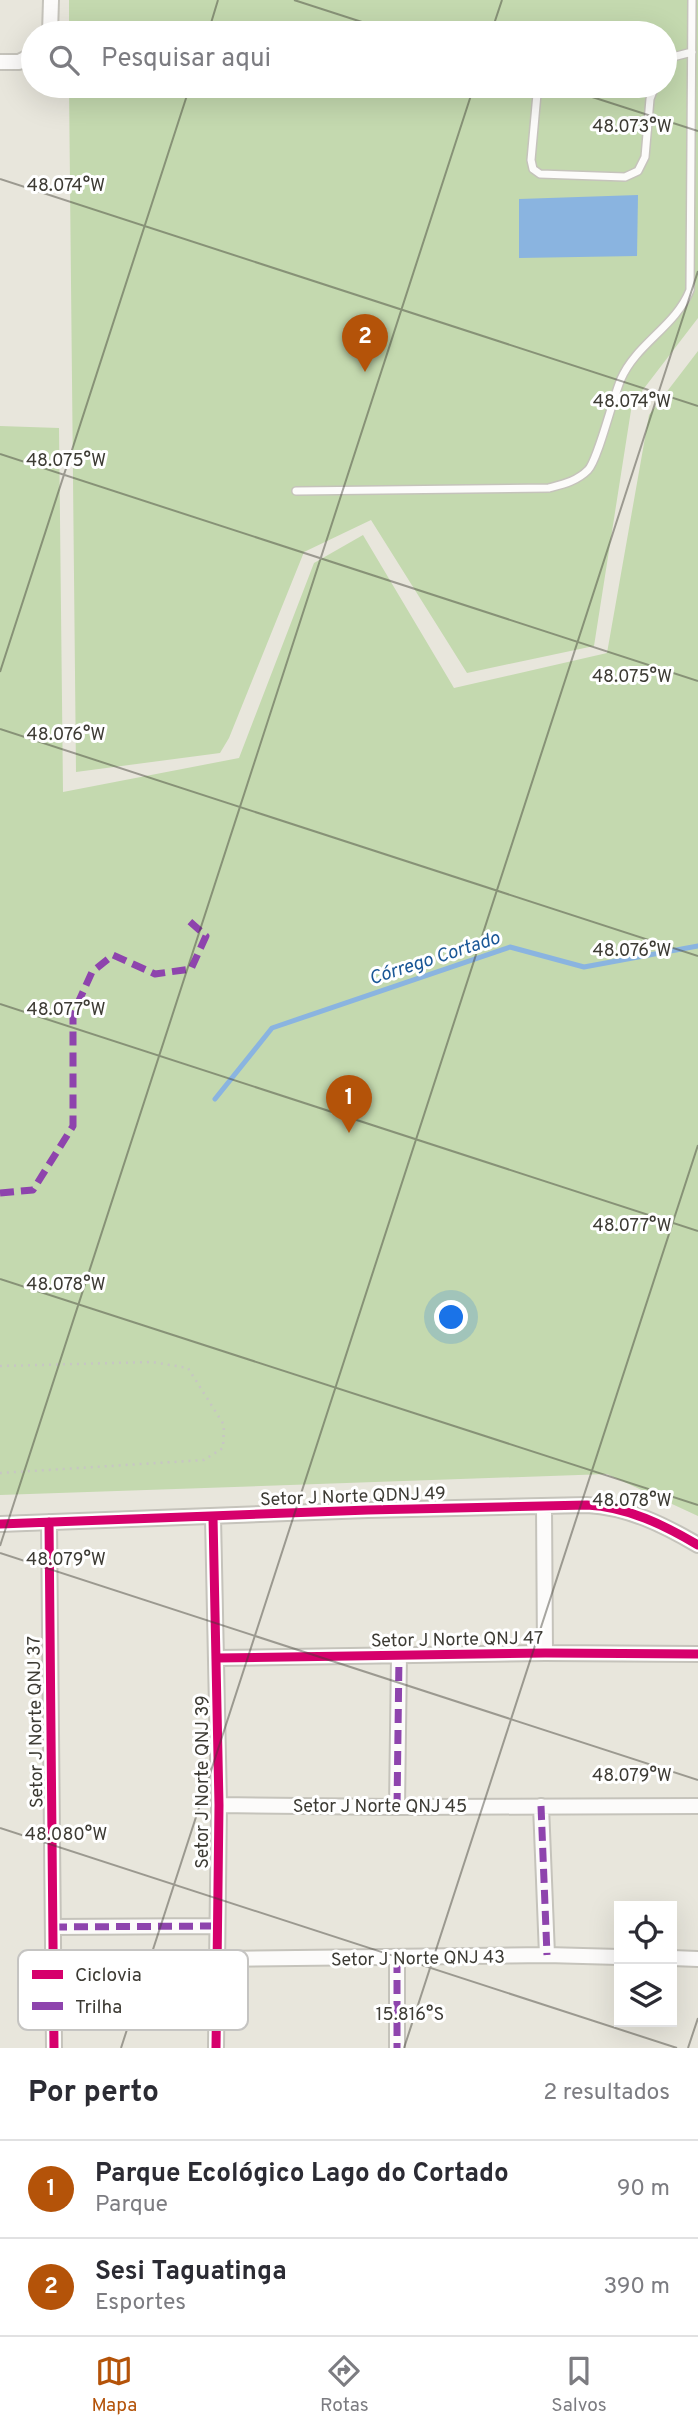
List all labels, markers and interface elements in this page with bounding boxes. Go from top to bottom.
search box [21,21,677,98]
icon: search [45,41,83,79]
text: Pesquisar aqui [101,43,271,76]
text: 48.073°W [592,116,672,139]
text: 48.074°W [27,175,105,198]
pin: 2 [342,314,388,372]
text: 48.074°W [593,391,671,414]
text: 48.075°W [26,450,106,473]
text: 48.075°W [592,666,672,689]
text: 48.076°W [27,724,105,747]
water label: Córrego Cortado [366,926,504,991]
text: 48.076°W [593,940,671,963]
text: 48.077°W [26,999,106,1022]
pin: 1 [326,1075,372,1133]
text: 48.077°W [592,1215,672,1238]
text: 48.078°W [26,1274,106,1297]
your location [434,1300,468,1334]
street label: Setor J Norte QDNJ 49 [260,1483,446,1512]
text: 48.078°W [592,1490,672,1513]
text: 48.079°W [26,1549,106,1572]
street label: Setor J Norte QNJ 47 [371,1627,543,1654]
street label: Setor J Norte QNJ 37 [23,1636,49,1808]
street label: Setor J Norte QNJ 39 [192,1695,215,1869]
text: 48.079°W [592,1765,672,1788]
street label: Setor J Norte QNJ 45 [293,1796,467,1819]
text: 48.080°W [25,1824,107,1847]
map controls [614,1901,677,2027]
button: locate [614,1901,677,1964]
street label: Setor J Norte QNJ 43 [331,1946,505,1973]
legend [18,1950,248,2030]
text: Ciclovia [75,1964,142,1988]
button: layers [614,1964,677,2027]
text: Trilha [75,1996,122,2020]
text: 15.816°S [376,2004,444,2027]
text: Por perto [28,2075,159,2112]
text: 2 resultados [543,2079,670,2108]
text: Parque Ecológico Lago do Cortado [95,2158,509,2191]
text: 1 [46,2175,56,2204]
text: 90 m [617,2175,670,2204]
text: Parque [95,2191,168,2220]
text: Sesi Taguatinga [95,2256,287,2289]
text: 2 [44,2273,58,2302]
text: 390 m [603,2273,670,2302]
text: Esportes [95,2289,186,2318]
tab: Mapa [91,2352,137,2418]
tab: Rotas [320,2352,369,2418]
tab: Salvos [551,2352,607,2418]

